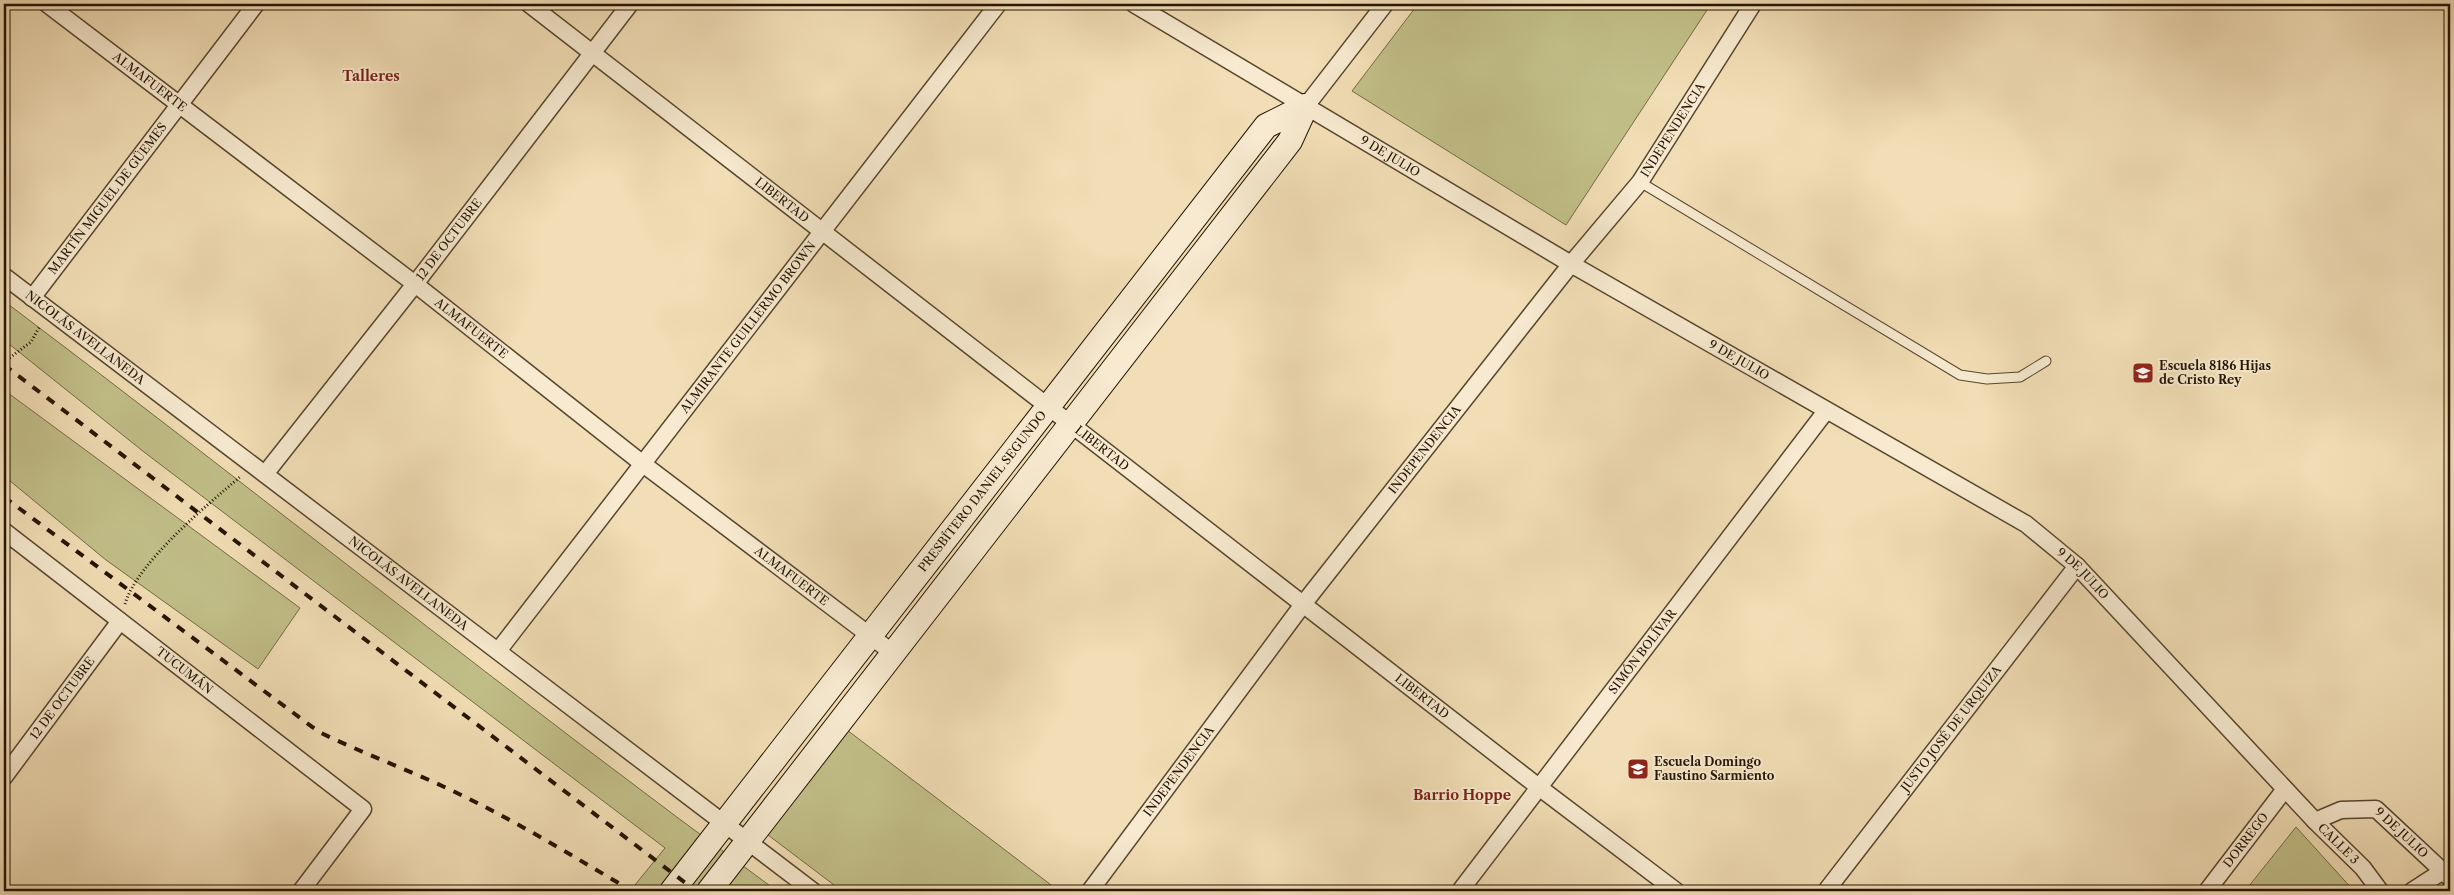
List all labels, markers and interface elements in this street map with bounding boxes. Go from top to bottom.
street label: ALMAFUERTE [109,48,190,115]
district label: Talleres [342,67,400,85]
street label: INDEPENDENCIA [1637,79,1709,180]
street label: MARTÍN MIGUEL DE GÜEMES [45,119,170,277]
street label: 9 DE JULIO [1358,132,1423,180]
street label: LIBERTAD [752,174,812,226]
street label: 12 DE OCTUBRE [413,195,485,283]
street label: ALMIRANTE GUILLERMO BROWN [676,238,819,417]
street label: NICOLÁS AVELLANEDA [23,287,149,388]
street label: ALMAFUERTE [431,294,511,361]
street label: 9 DE JULIO [1706,336,1772,383]
place label: Escuela 8186 Hijas de Cristo Rey [2159,358,2271,387]
school or university icon: Escuela 8186 Hijas de Cristo Rey [2131,361,2155,385]
street label: INDEPENDENCIA [1385,401,1465,497]
street label: PRESBÍTERO DANIEL SEGUNDO [915,407,1049,575]
street label: LIBERTAD [1072,422,1132,474]
street label: NICOLÁS AVELLANEDA [346,533,472,634]
street label: ALMAFUERTE [751,542,832,609]
street label: 9 DE JULIO [2054,544,2112,602]
street label: SIMÓN BOLÍVAR [1605,605,1680,697]
street label: TUCUMÁN [153,644,216,697]
street label: 12 DE OCTUBRE [26,654,98,742]
street label: JUSTO JOSÉ DE URQUIZA [1896,661,2005,796]
street label: LIBERTAD [1392,670,1452,722]
street label: INDEPENDENCIA [1140,722,1218,819]
place label: Escuela Domingo Faustino Sarmiento [1654,754,1775,783]
school or university icon: Escuela Domingo Faustino Sarmiento [1626,757,1650,781]
district label: Barrio Hoppe [1413,786,1511,804]
street label: 9 DE JULIO [2372,804,2431,861]
street label: DORREGO [2220,809,2271,870]
street label: CALLE 3 [2315,820,2362,867]

